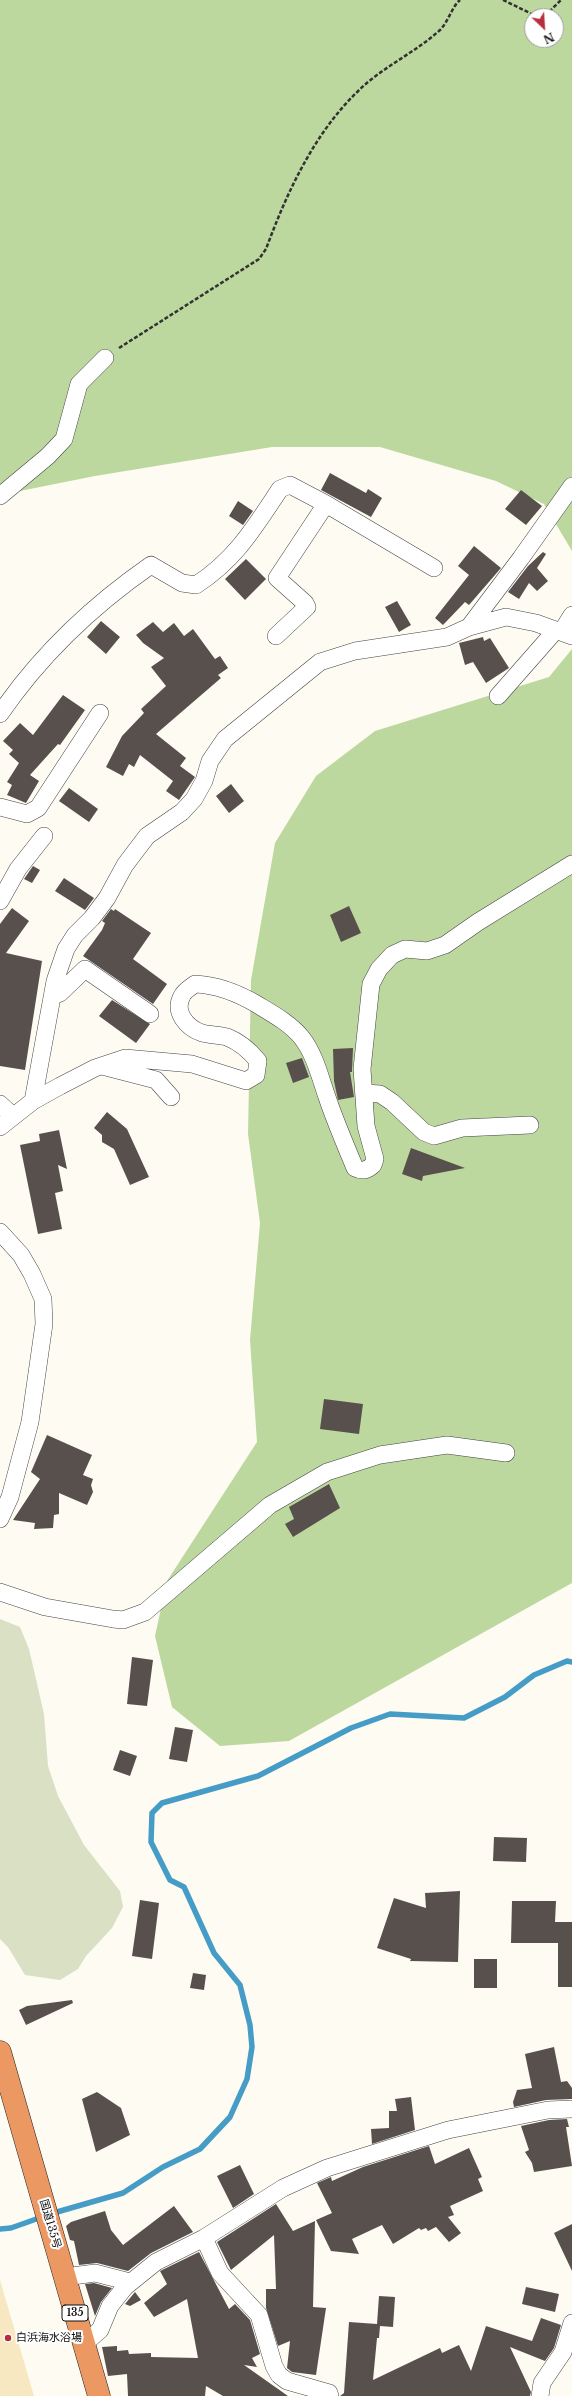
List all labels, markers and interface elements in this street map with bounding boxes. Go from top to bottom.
north arrow [524,8,564,48]
text: N [541,29,556,46]
street label: 国道135号 [37,2198,63,2250]
road number: 135 [62,2305,88,2321]
place label: 白浜海水浴場 [16,2331,82,2345]
marker: 白浜海水浴場 [3,2333,13,2343]

